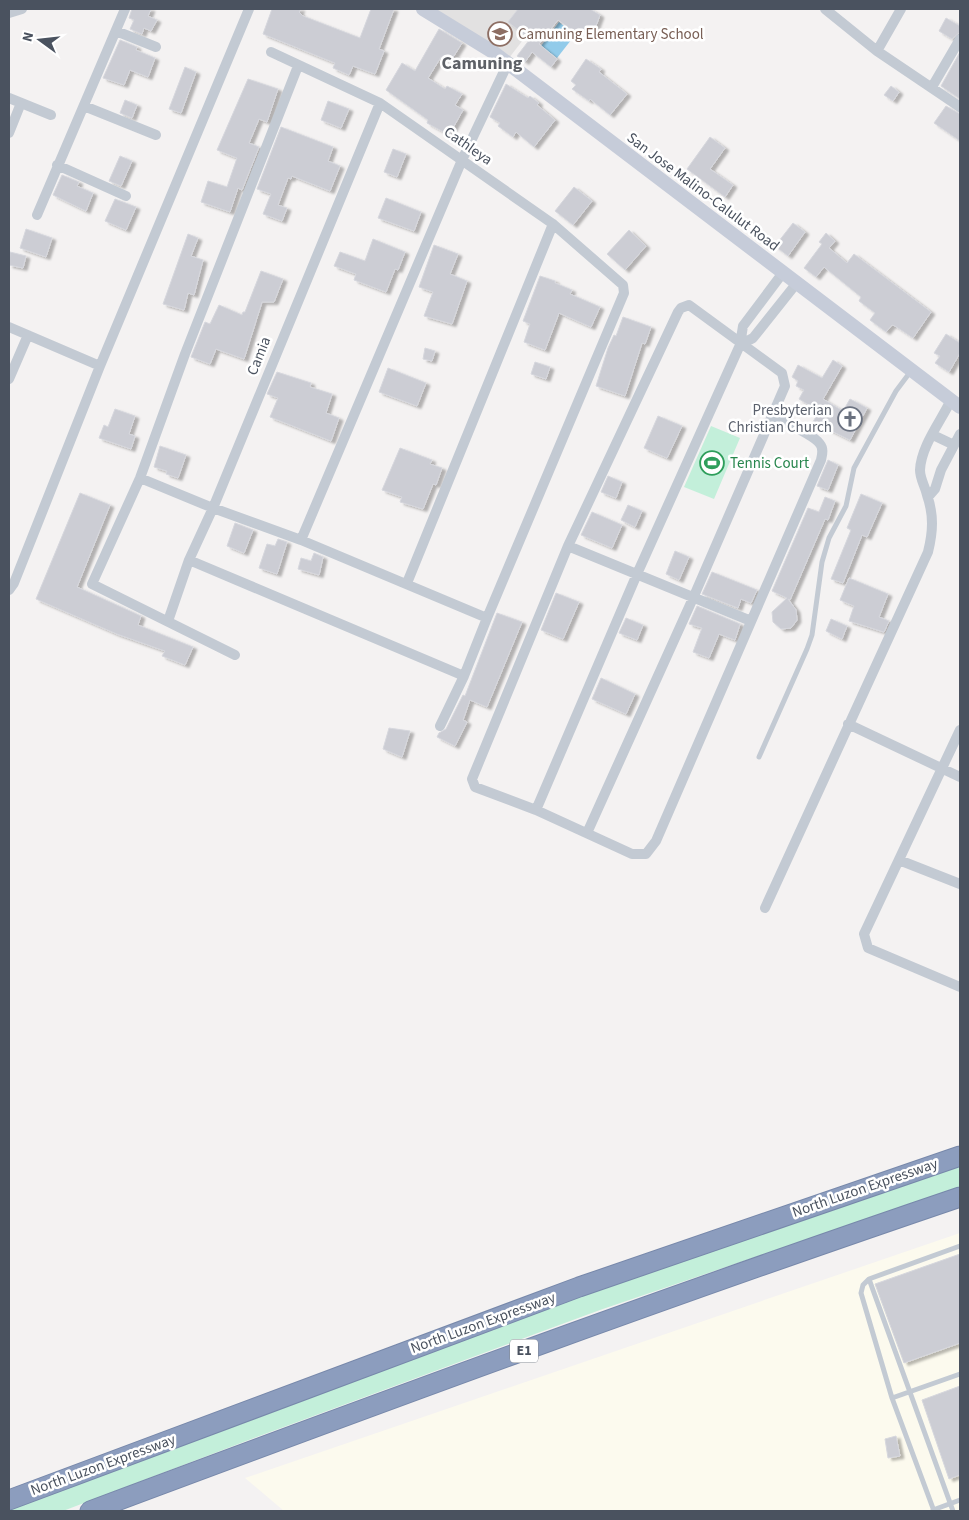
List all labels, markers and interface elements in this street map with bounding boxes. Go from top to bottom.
north arrow [15,15,65,65]
school or university icon: Camuning Elementary School [487,21,513,47]
place label: Camuning Elementary School [518,24,704,45]
text: N [18,30,39,44]
district label: Camuning [442,51,523,76]
street label: Cathleya [440,122,496,170]
street label: San Jose Malino-Calulut Road [622,128,784,256]
street label: Camia [242,334,276,378]
place label: Presbyterian Christian Church [728,400,832,438]
church icon: Presbyterian Christian Church [837,406,863,432]
sports icon: Tennis Court [699,450,725,476]
place label: Tennis Court [730,453,809,474]
street label: North Luzon Expressway [789,1153,941,1223]
street label: North Luzon Expressway [408,1287,558,1359]
road number: E1 [510,1340,538,1362]
street label: North Luzon Expressway [28,1429,178,1501]

